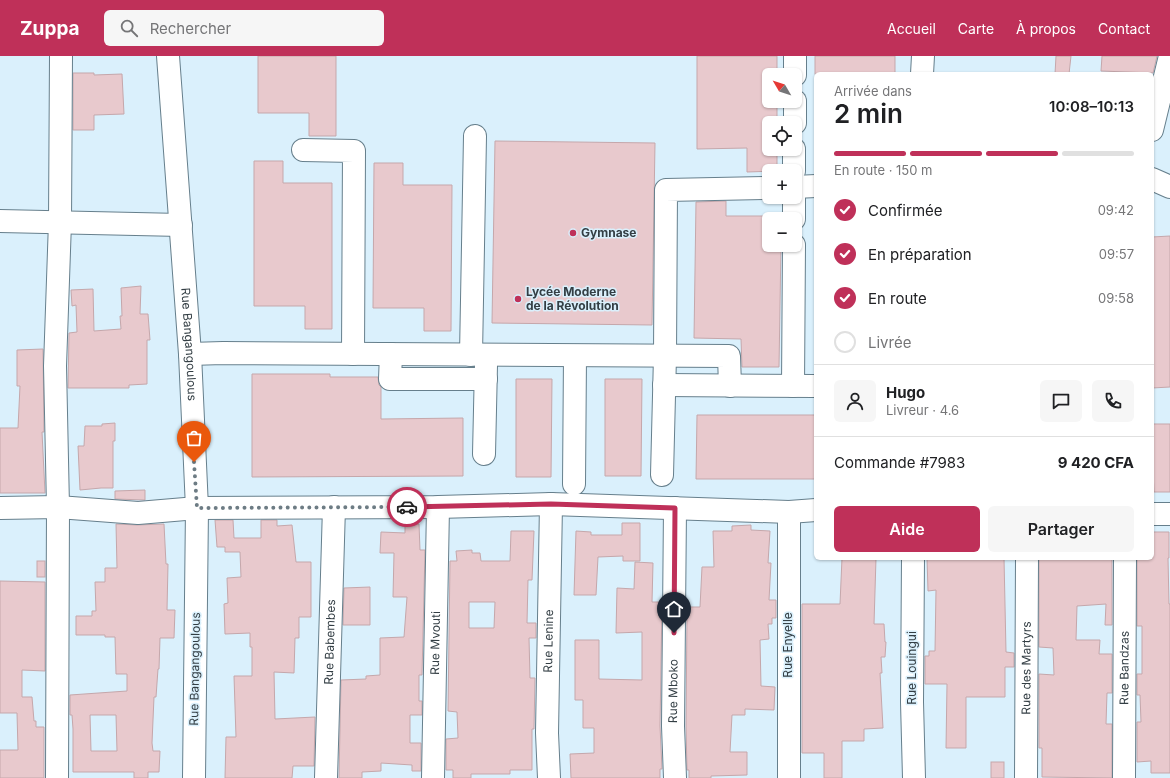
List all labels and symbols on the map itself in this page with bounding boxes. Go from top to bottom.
north arrow [762,68,802,108]
place label: Gymnase [581,225,637,240]
marker: Gymnase [568,228,578,238]
place label: Lycée Moderne de la Révolution [526,284,619,313]
street label: Rue Bangangoulous [178,287,200,401]
marker: Lycée Moderne de la Révolution [513,294,523,304]
pin [177,421,211,462]
courier [387,487,427,527]
pin [657,592,691,633]
street label: Rue Babembes [321,599,338,685]
street label: Rue Lenine [540,609,556,673]
street label: Rue Mvouti [427,611,443,675]
street label: Rue Bangangoulous [186,612,203,726]
street label: Rue Enyelle [780,612,795,678]
street label: Rue des Martyrs [1018,621,1034,715]
street label: Rue Louingui [904,631,919,705]
street label: Rue Bandzas [1116,631,1132,705]
street label: Rue Mboko [665,659,681,723]

